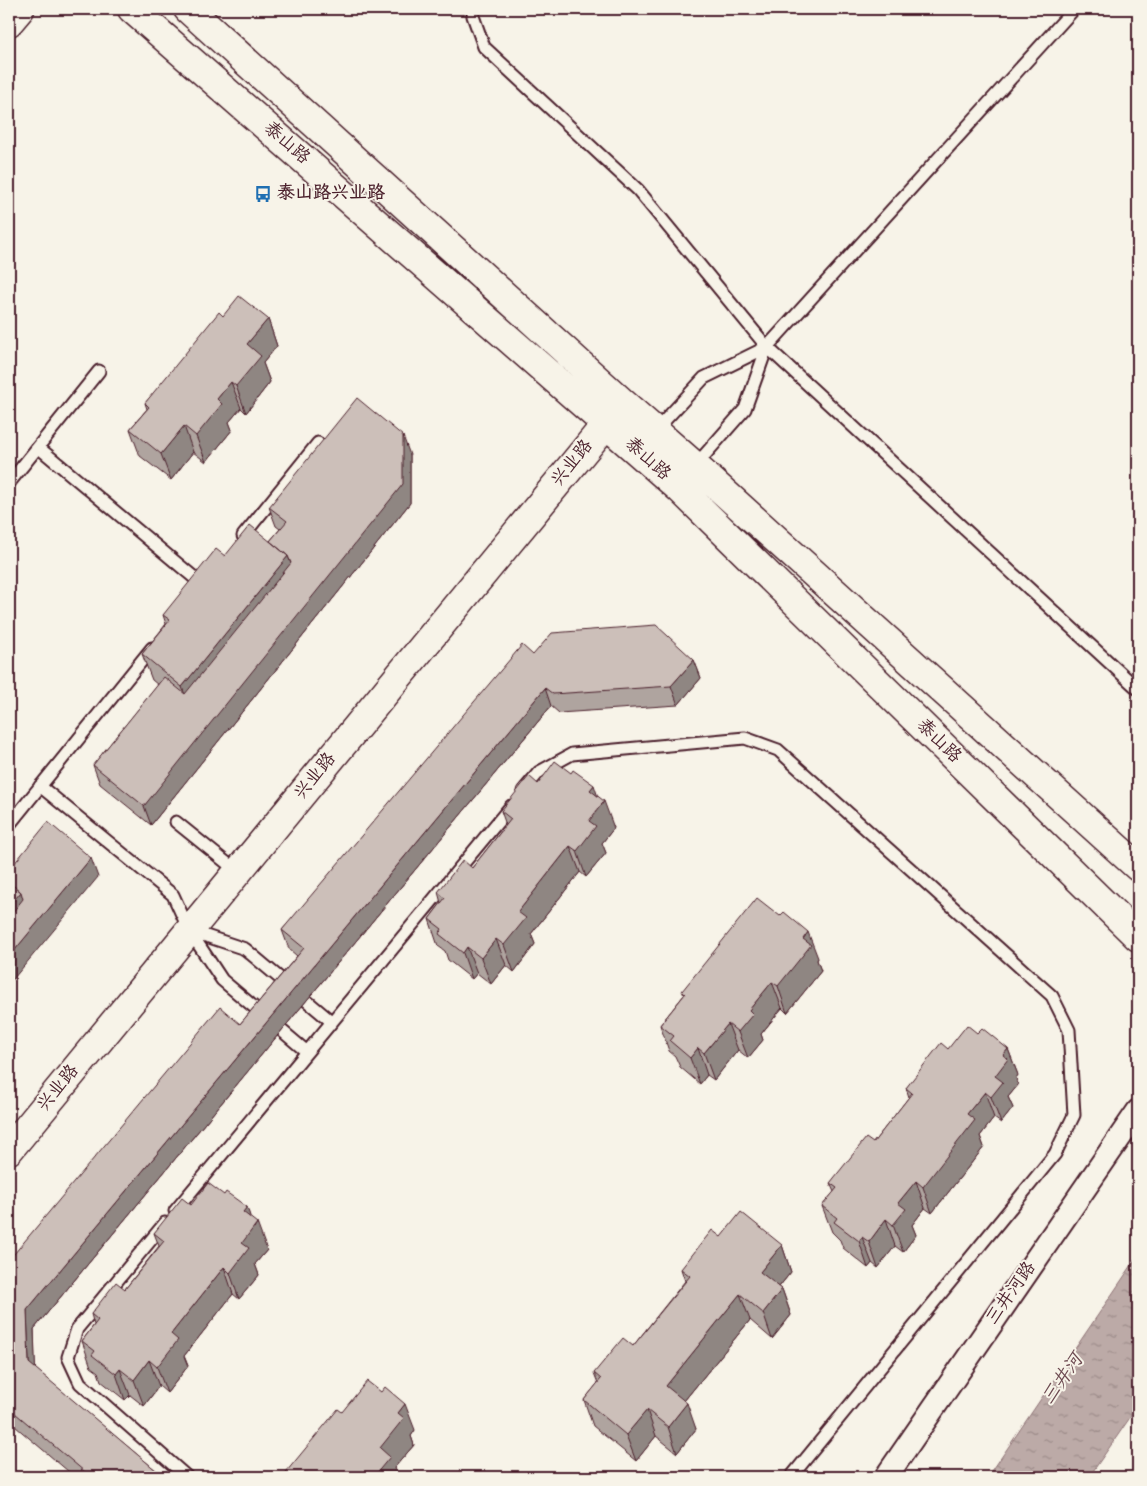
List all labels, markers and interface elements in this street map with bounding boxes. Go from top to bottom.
street label: 泰山路 [257,117,315,171]
place label: 泰山路兴业路 [277,182,385,207]
bus stop icon: 泰山路兴业路 [253,184,273,204]
street label: 泰山路 [619,433,675,487]
street label: 兴业路 [546,435,600,493]
street label: 泰山路 [910,714,966,770]
street label: 兴业路 [289,748,343,806]
street label: 兴业路 [32,1060,86,1118]
street label: 三井河路 [981,1257,1043,1331]
water label: 三井河 [1037,1346,1093,1411]

